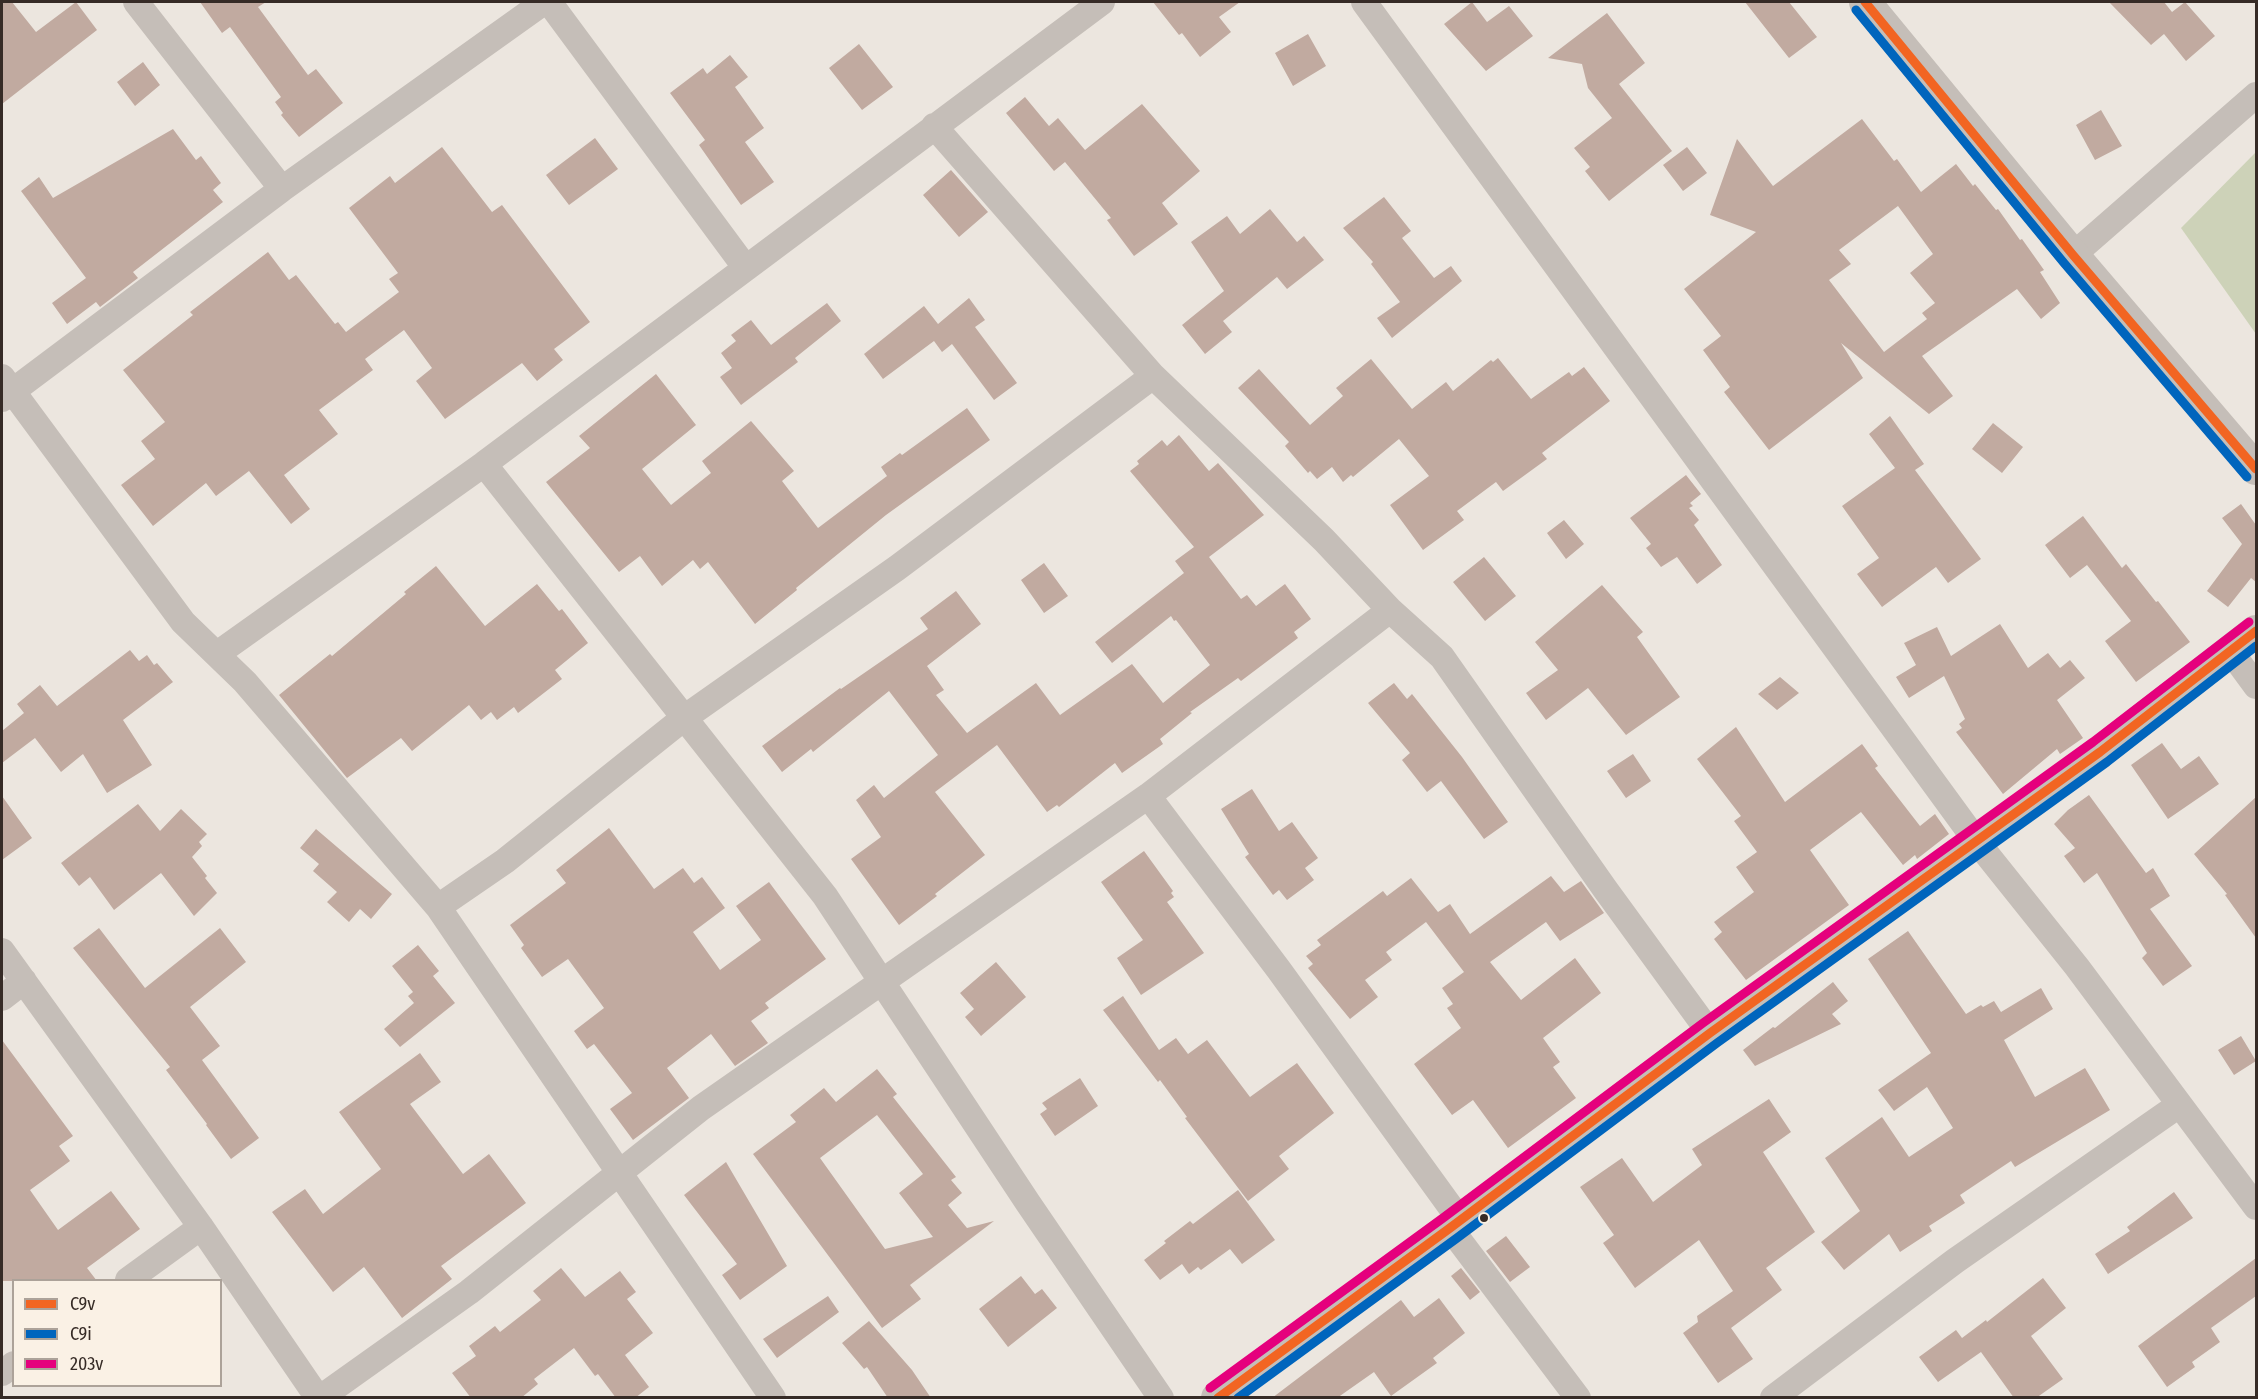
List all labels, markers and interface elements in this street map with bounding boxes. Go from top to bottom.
unlabelled marker [1478,1212,1490,1224]
legend [12,1279,222,1387]
text: C9v [70,1293,95,1315]
text: C9i [70,1323,92,1345]
text: 203v [70,1353,103,1375]

